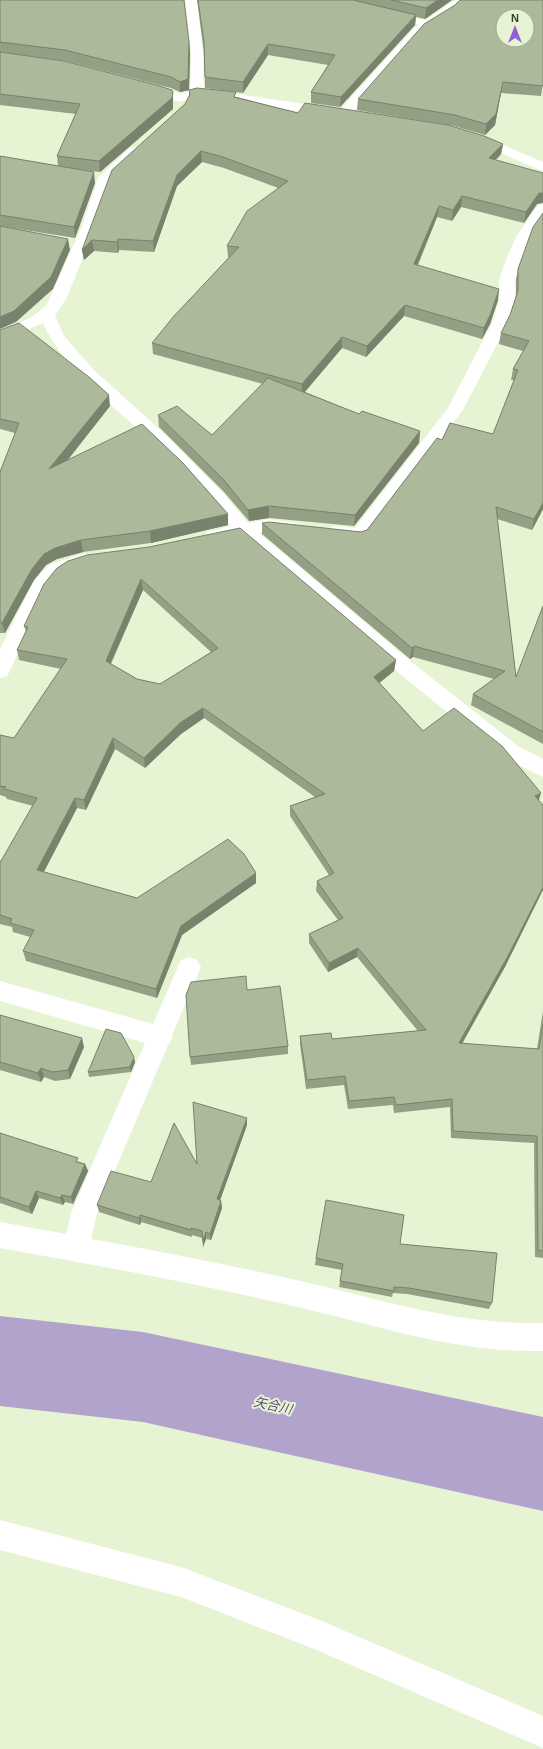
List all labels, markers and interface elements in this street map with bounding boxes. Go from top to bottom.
north arrow [495,8,535,48]
text: N [511,12,519,24]
water label: 矢合川 [252,1394,295,1417]

